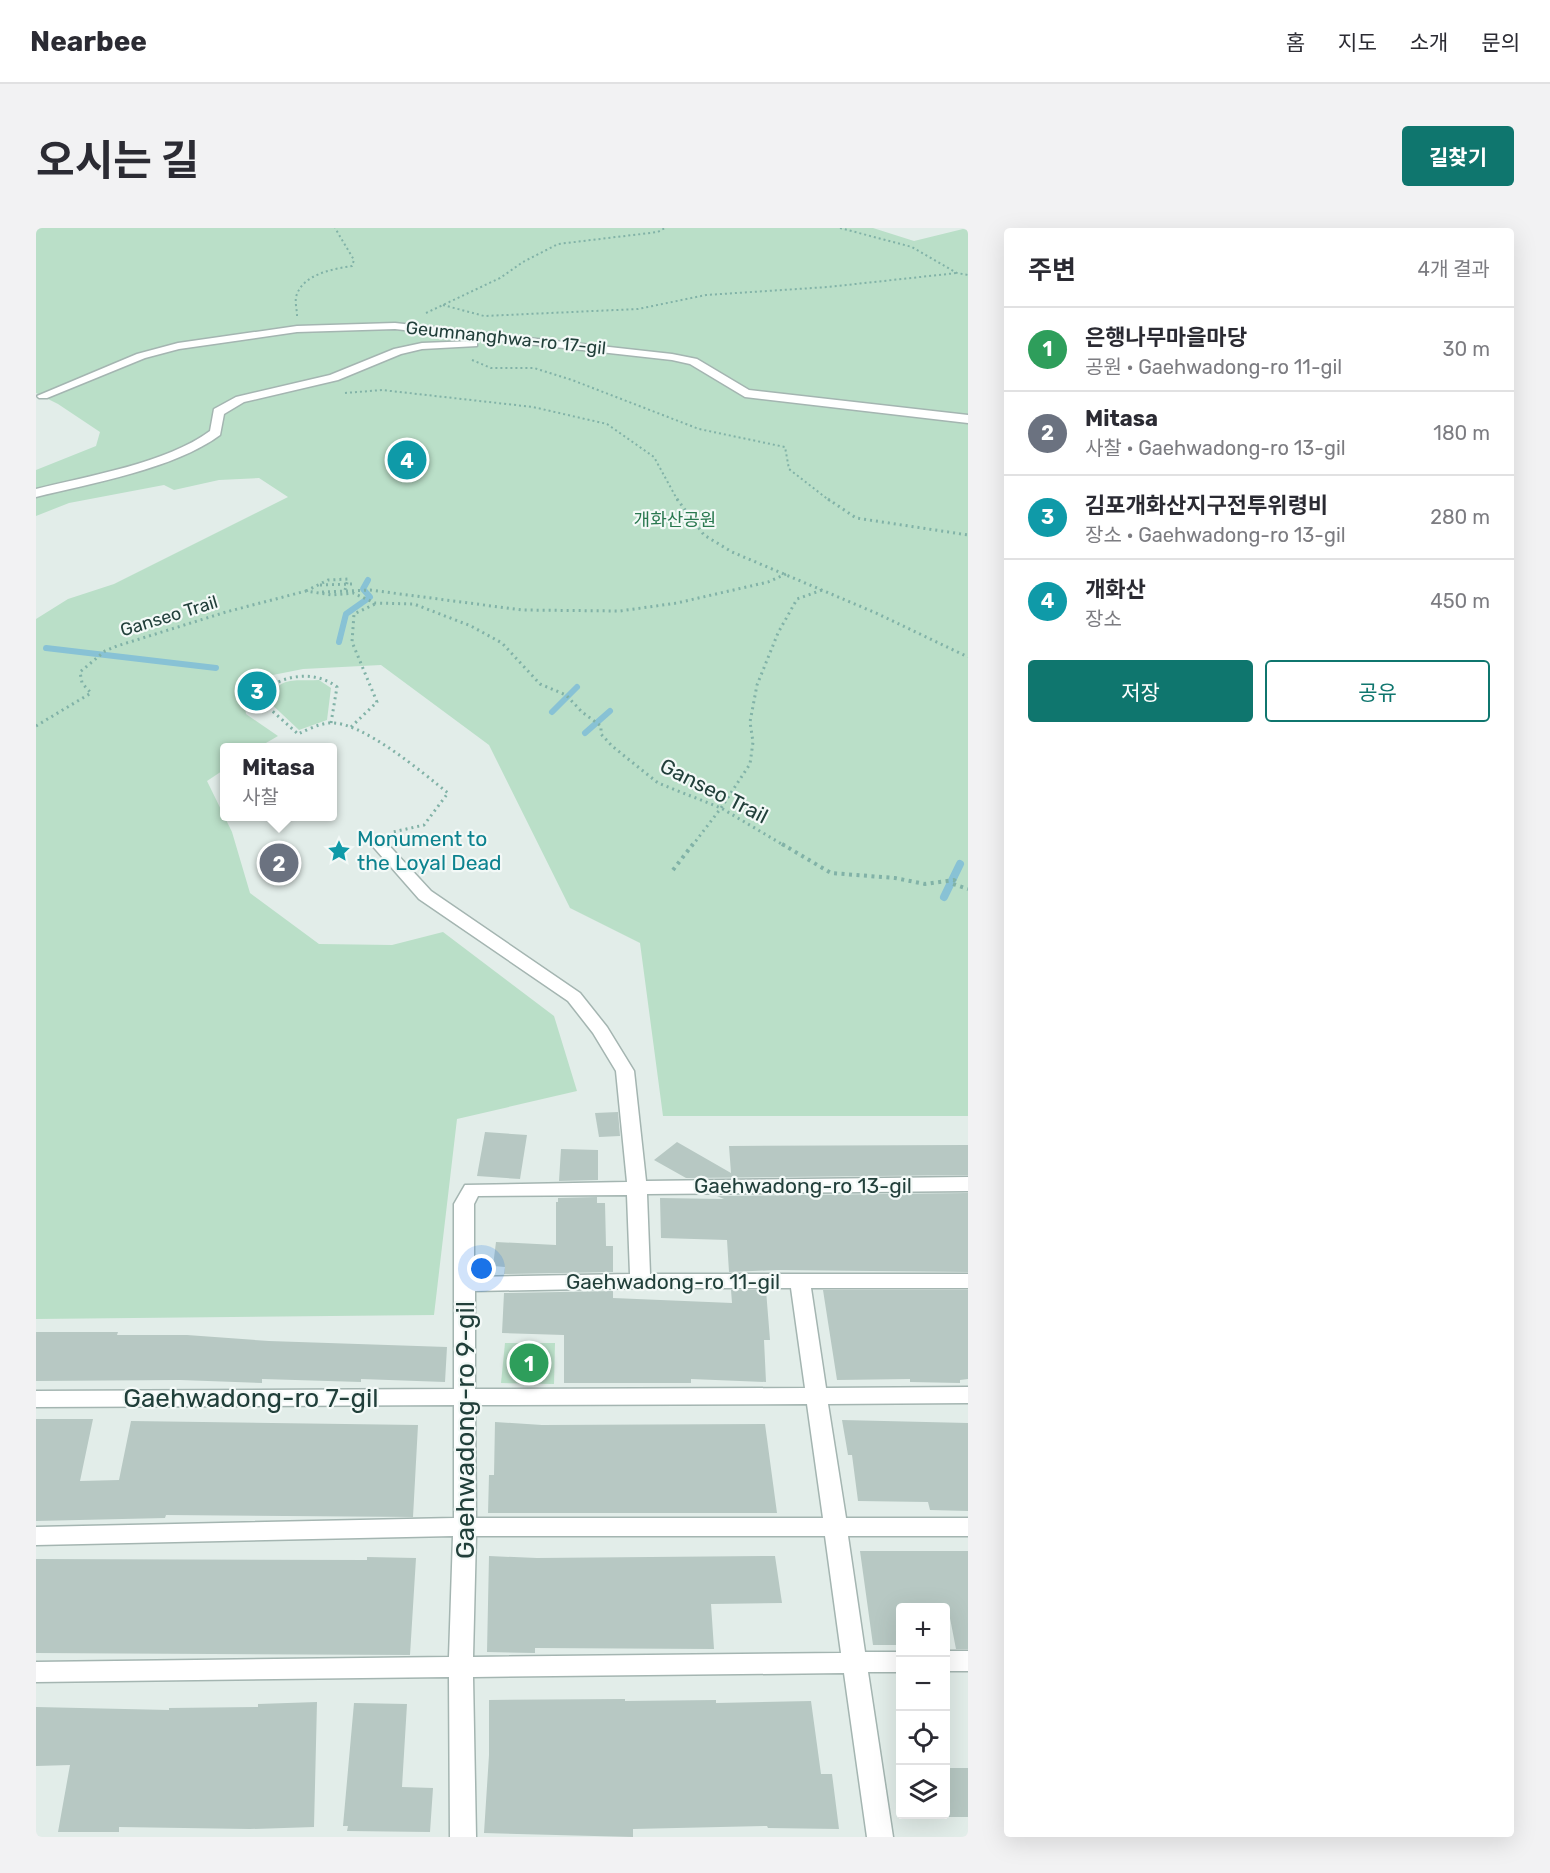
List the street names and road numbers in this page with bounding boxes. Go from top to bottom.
street label: Geumnanghwa-ro 17-gil [405,317,607,359]
street label: Ganseo Trail [118,591,220,641]
street label: Ganseo Trail [656,753,772,828]
street label: Gaehwadong-ro 13-gil [694,1173,912,1198]
street label: Gaehwadong-ro 11-gil [566,1269,780,1294]
street label: Gaehwadong-ro 9-gil [450,1301,481,1559]
street label: Gaehwadong-ro 7-gil [123,1383,379,1414]

